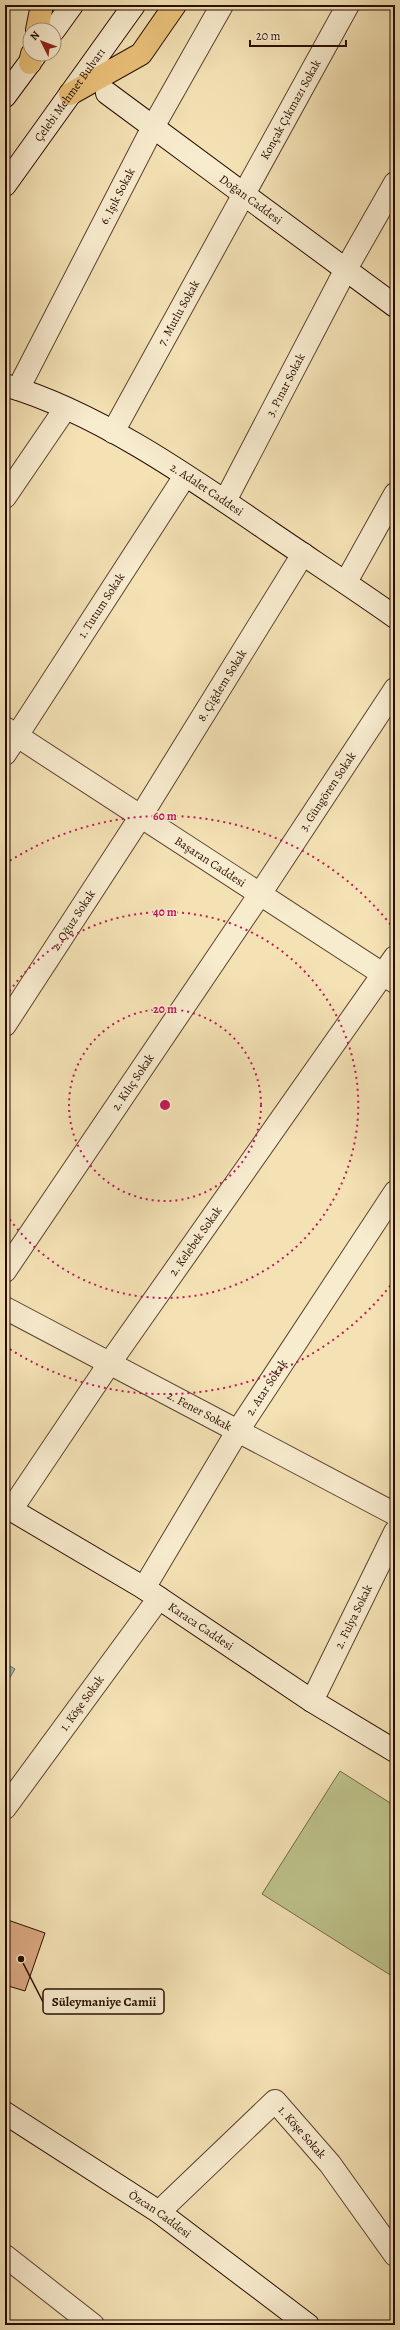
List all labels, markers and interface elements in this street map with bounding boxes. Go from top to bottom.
north arrow [22,22,62,62]
scale bar [250,22,346,48]
text: N [27,28,43,44]
text: 20 m [256,28,280,44]
street label: Çelebi Mehmet Bulvarı [31,45,109,145]
street label: Konçak Çıkmazı Sokak [256,57,324,162]
street label: 6. Işık Sokak [96,165,139,227]
street label: Doğan Caddesi [216,171,286,228]
street label: 7. Mutlu Sokak [154,277,203,348]
street label: 3. Pınar Sokak [262,350,309,419]
street label: 2. Adalet Caddesi [167,459,247,519]
street label: 1. Tutum Sokak [74,570,128,641]
street label: 8. Çiğdem Sokak [193,646,250,724]
street label: 3. Güngören Sokak [296,749,360,834]
text: 60 m [153,808,177,824]
street label: Başaran Caddesi [172,833,249,891]
street label: 2. Oğuz Sokak [47,887,99,954]
text: 40 m [153,904,177,920]
text: 20 m [153,1001,177,1017]
street label: 2. Kılıç Sokak [108,1050,158,1114]
centre of rings [158,1098,172,1112]
street label: 2. Kelebek Sokak [165,1203,225,1279]
street label: 2. Atar Sokak [242,1356,291,1419]
street label: 2. Fener Sokak [164,1387,235,1434]
street label: 2. Fulya Sokak [331,1582,376,1651]
street label: Karaca Caddesi [165,1599,237,1654]
street label: 1. Köşe Sokak [56,1672,108,1734]
callout: Süleymaniye Camii [43,1989,164,2014]
text: Süleymaniye Camii [52,1993,157,2010]
street label: 1. Köşe Sokak [275,2102,330,2162]
street label: Özcan Caddesi [126,2187,194,2242]

